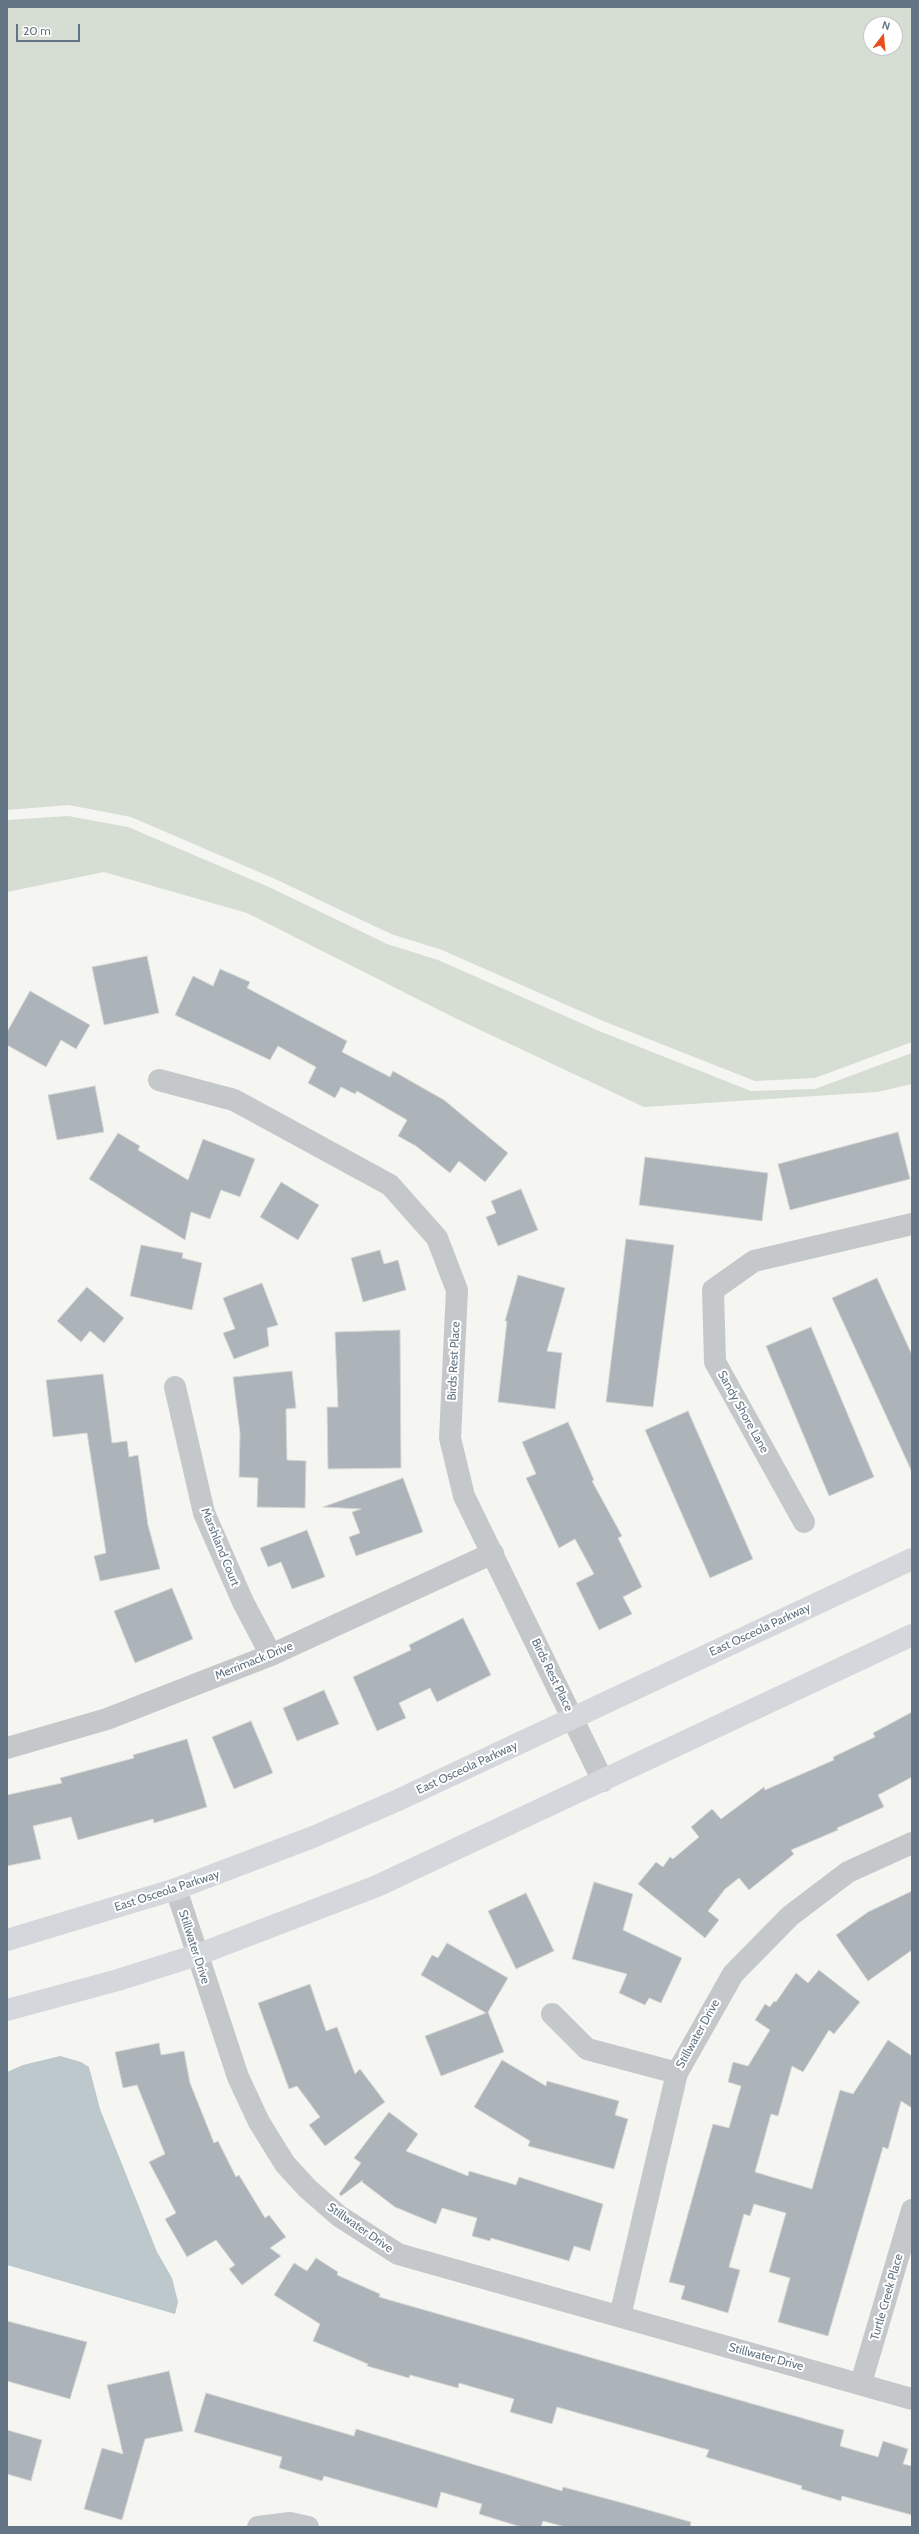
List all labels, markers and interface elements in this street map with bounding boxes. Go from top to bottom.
scale bar [18,16,82,42]
north arrow [863,16,903,56]
text: N [880,18,892,33]
text: 20 m [23,23,51,38]
street label: Birds Rest Place [445,1321,463,1401]
street label: Sandy Shore Lane [714,1368,772,1456]
street label: Marshland Court [198,1506,242,1588]
street label: East Osceola Parkway [707,1600,813,1660]
street label: Birds Rest Place [528,1636,576,1714]
street label: Merrimack Drive [213,1639,295,1683]
street label: East Osceola Parkway [414,1738,520,1798]
street label: East Osceola Parkway [113,1867,221,1915]
street label: Stillwater Drive [175,1908,213,1986]
street label: Stillwater Drive [673,1997,723,2071]
street label: Stillwater Drive [324,2200,396,2256]
street label: Turtle Creek Place [868,2252,906,2342]
street label: Stillwater Drive [727,2340,805,2374]

